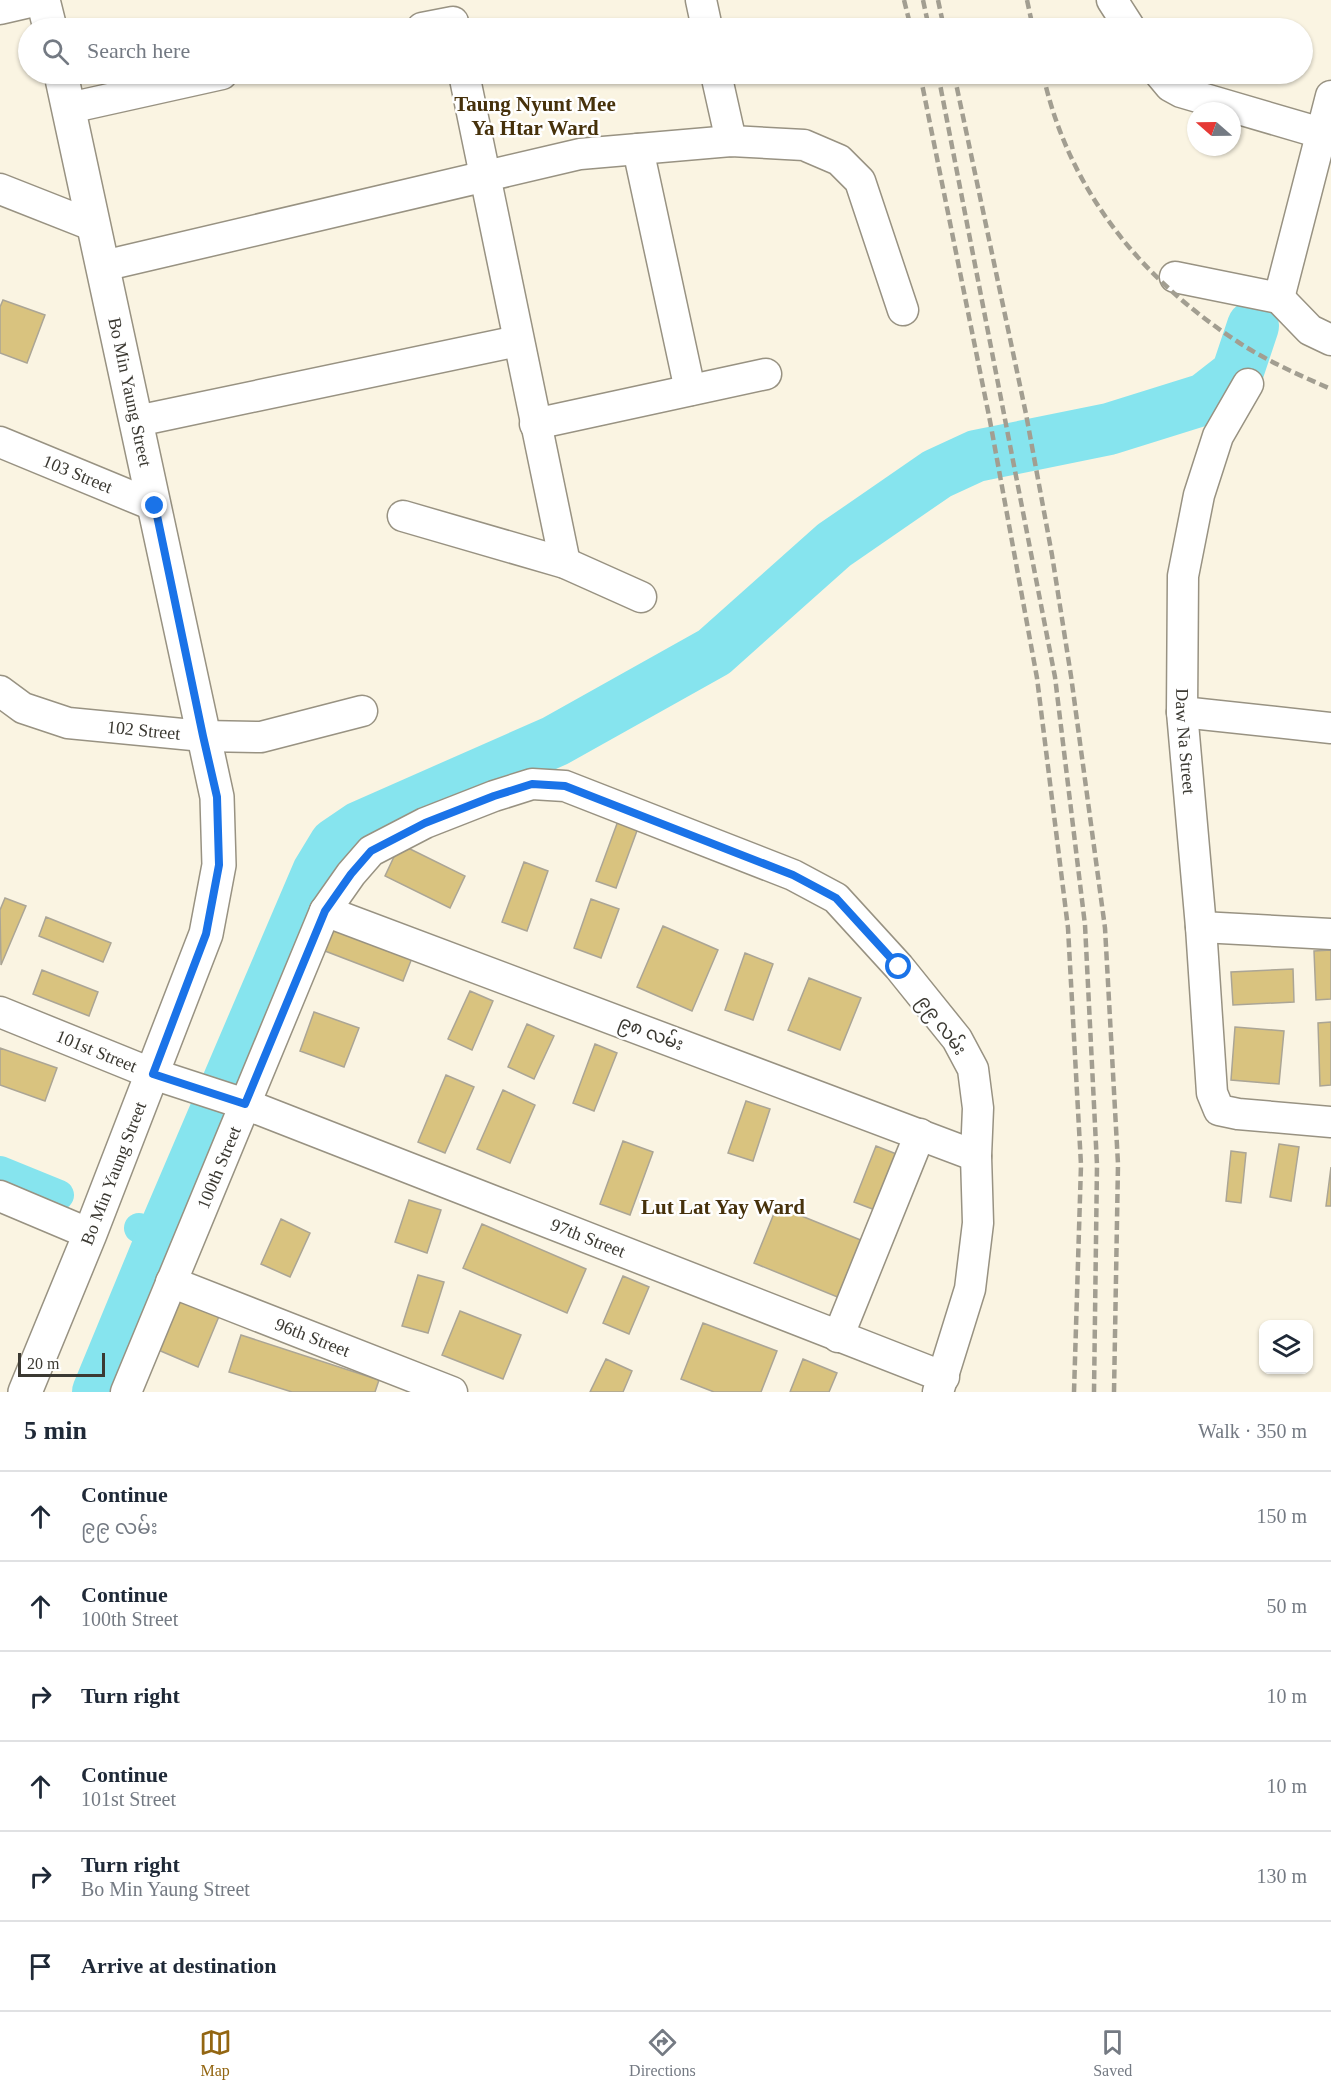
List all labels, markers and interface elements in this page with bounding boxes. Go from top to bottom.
search box [18,18,1313,84]
icon: search [39,35,72,68]
text: Search here [87,38,190,63]
district label: Taung Nyunt Mee Ya Htar Ward [454,92,616,140]
north arrow [1187,102,1241,156]
street label: Bo Min Yaung Street [104,316,156,468]
street label: 103 Street [40,451,115,497]
route end [141,492,167,518]
street label: Daw Na Street [1172,688,1199,795]
street label: 102 Street [106,717,181,744]
route start [885,953,911,979]
street label: ၉၉ လမ်း [910,989,973,1062]
street label: ၉၈ လမ်း [614,1009,687,1059]
street label: 101st Street [53,1026,140,1076]
street label: Bo Min Yaung Street [77,1099,150,1248]
street label: 100th Street [193,1123,245,1212]
district label: Lut Lat Yay Ward [641,1195,805,1219]
street label: 97th Street [548,1214,628,1262]
street label: 96th Street [272,1314,353,1361]
map controls [1259,1320,1313,1374]
button: layers [1259,1320,1313,1374]
scale bar [18,1350,105,1378]
text: 20 m [27,1355,59,1372]
text: 5 min [24,1416,87,1445]
text: Walk · 350 m [1198,1420,1307,1442]
text: Continue [81,1482,168,1507]
icon: ahead [24,1500,57,1533]
text: 150 m [1256,1505,1307,1527]
text: ၉၉ လမ်း [81,1516,158,1538]
text: Continue [81,1582,168,1607]
icon: ahead [24,1590,57,1623]
text: 50 m [1266,1595,1307,1617]
text: 100th Street [81,1608,178,1630]
icon: right [24,1680,57,1713]
text: Turn right [81,1683,180,1708]
text: 10 m [1266,1685,1307,1707]
text: Continue [81,1762,168,1787]
icon: ahead [24,1770,57,1803]
text: 10 m [1266,1775,1307,1797]
text: 101st Street [81,1788,176,1810]
text: Turn right [81,1852,180,1877]
icon: right [24,1860,57,1893]
text: 130 m [1256,1865,1307,1887]
text: Bo Min Yaung Street [81,1878,250,1900]
icon: arrive [24,1950,57,1983]
text: Arrive at destination [81,1953,277,1978]
tab: Map [199,2026,232,2080]
tab: Directions [629,2026,696,2080]
tab: Saved [1093,2026,1132,2080]

